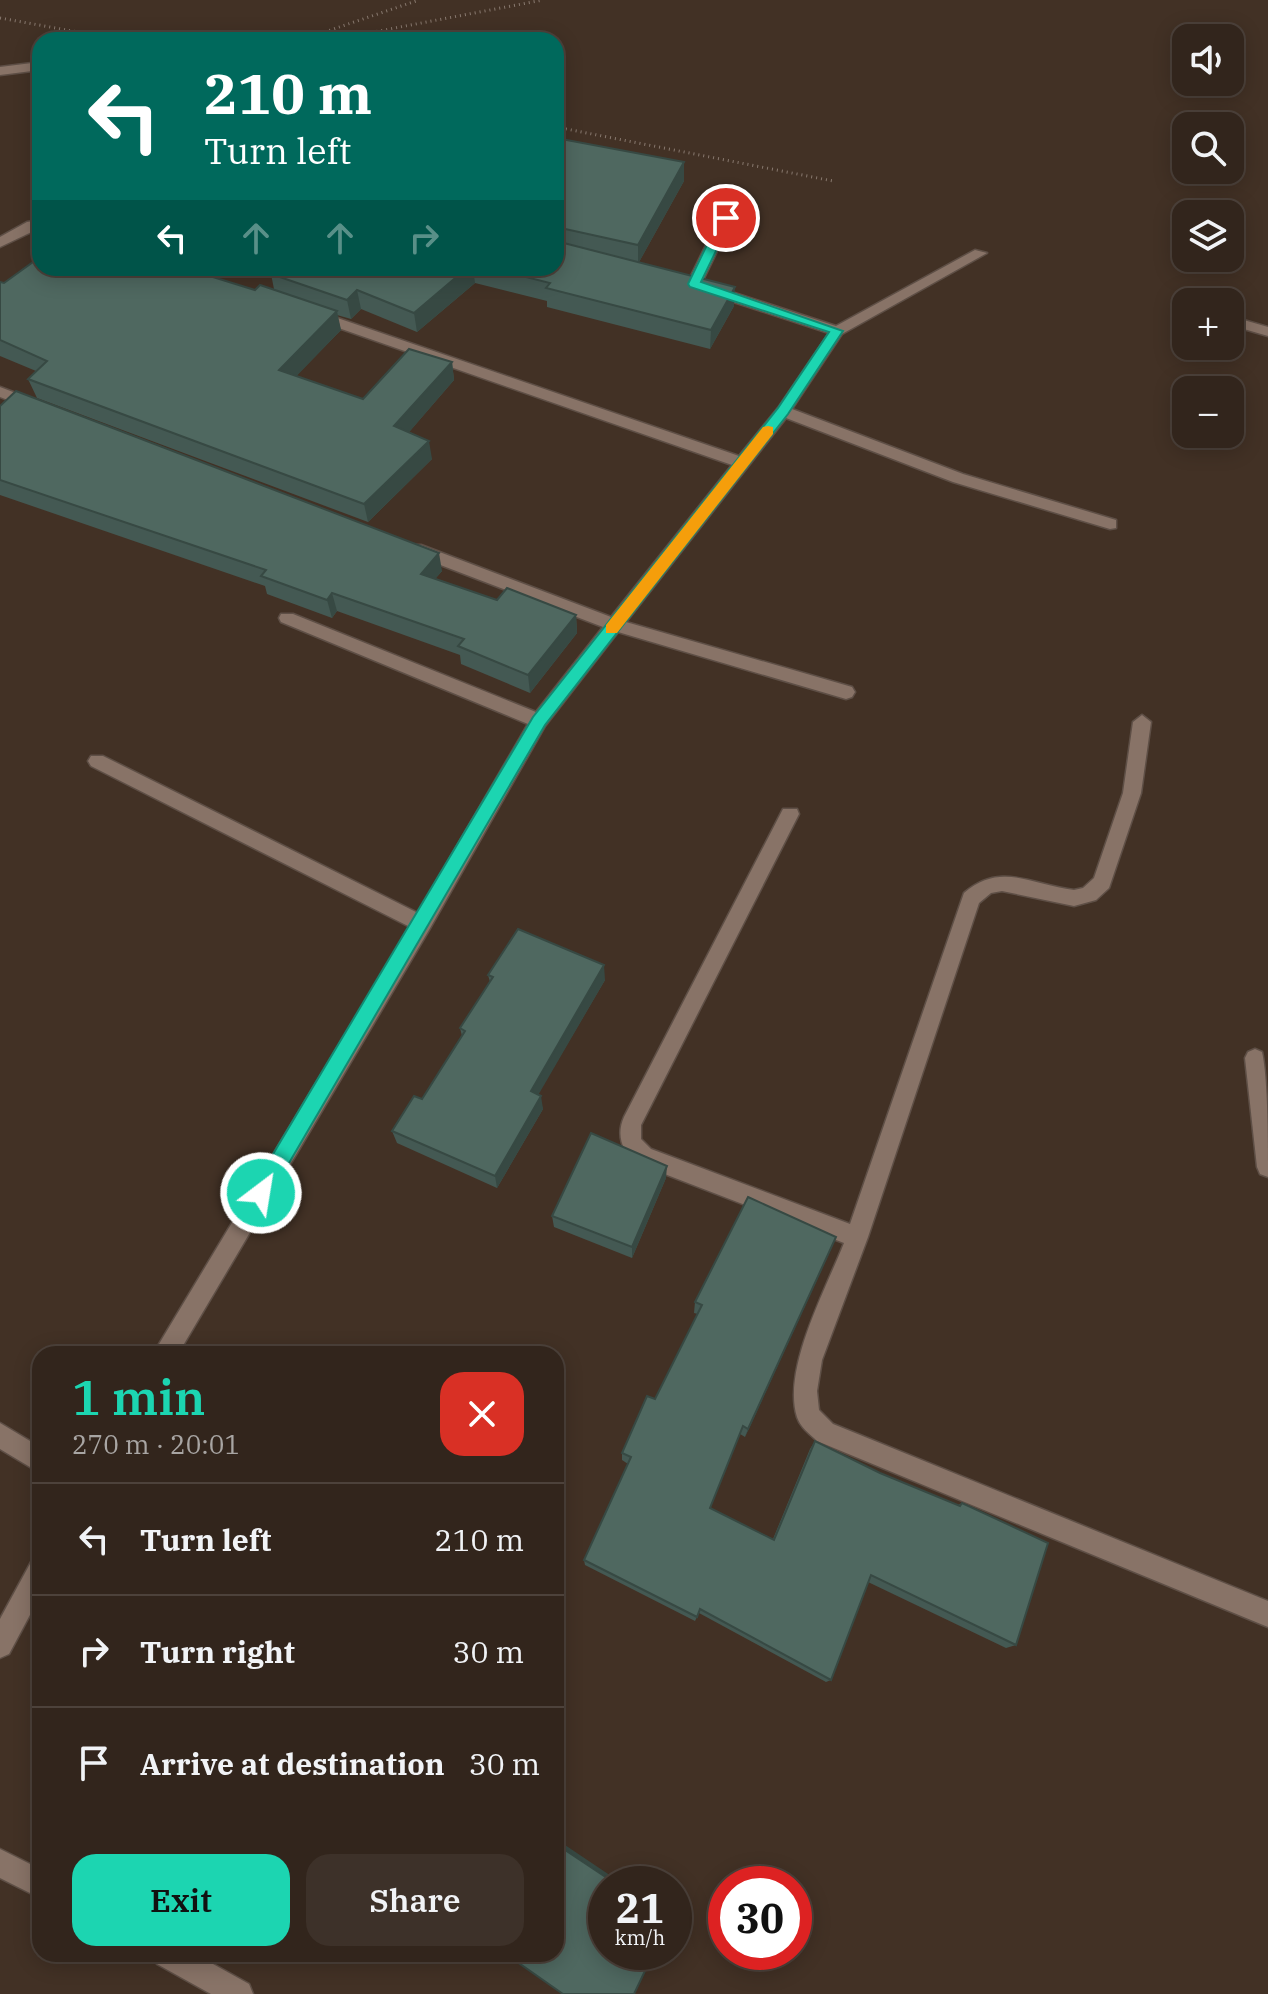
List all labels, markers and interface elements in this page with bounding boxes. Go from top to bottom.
map controls [1172,24,1244,448]
button: sound [1172,24,1244,96]
text: 210 m [204,57,372,129]
icon: left [72,64,176,168]
button: search [1172,112,1244,184]
text: Turn left [204,127,351,174]
pin [692,184,760,252]
icon: arrive [704,196,748,240]
button: layers [1172,200,1244,272]
icon: left [150,216,194,260]
icon: ahead [234,216,278,260]
icon: ahead [318,216,362,260]
icon: right [402,216,446,260]
button: + [1172,288,1244,360]
button: − [1172,376,1244,448]
position arrow [219,1151,303,1235]
text: 1 min [72,1366,205,1428]
button: close [440,1372,524,1456]
text: 270 m · 20:01 [72,1427,240,1461]
icon: left [72,1517,116,1561]
text: Turn left [140,1520,272,1559]
text: 210 m [434,1520,524,1559]
icon: right [72,1629,116,1673]
text: Turn right [140,1632,295,1671]
text: 30 m [452,1632,524,1671]
icon: arrive [72,1741,116,1785]
text: Arrive at destination [140,1744,445,1783]
text: 30 m [469,1744,540,1783]
button: Exit [72,1854,290,1946]
button: Share [306,1854,524,1946]
speed limit sign: 30 [708,1866,812,1970]
text: 21 [616,1882,664,1934]
text: km/h [615,1924,665,1951]

